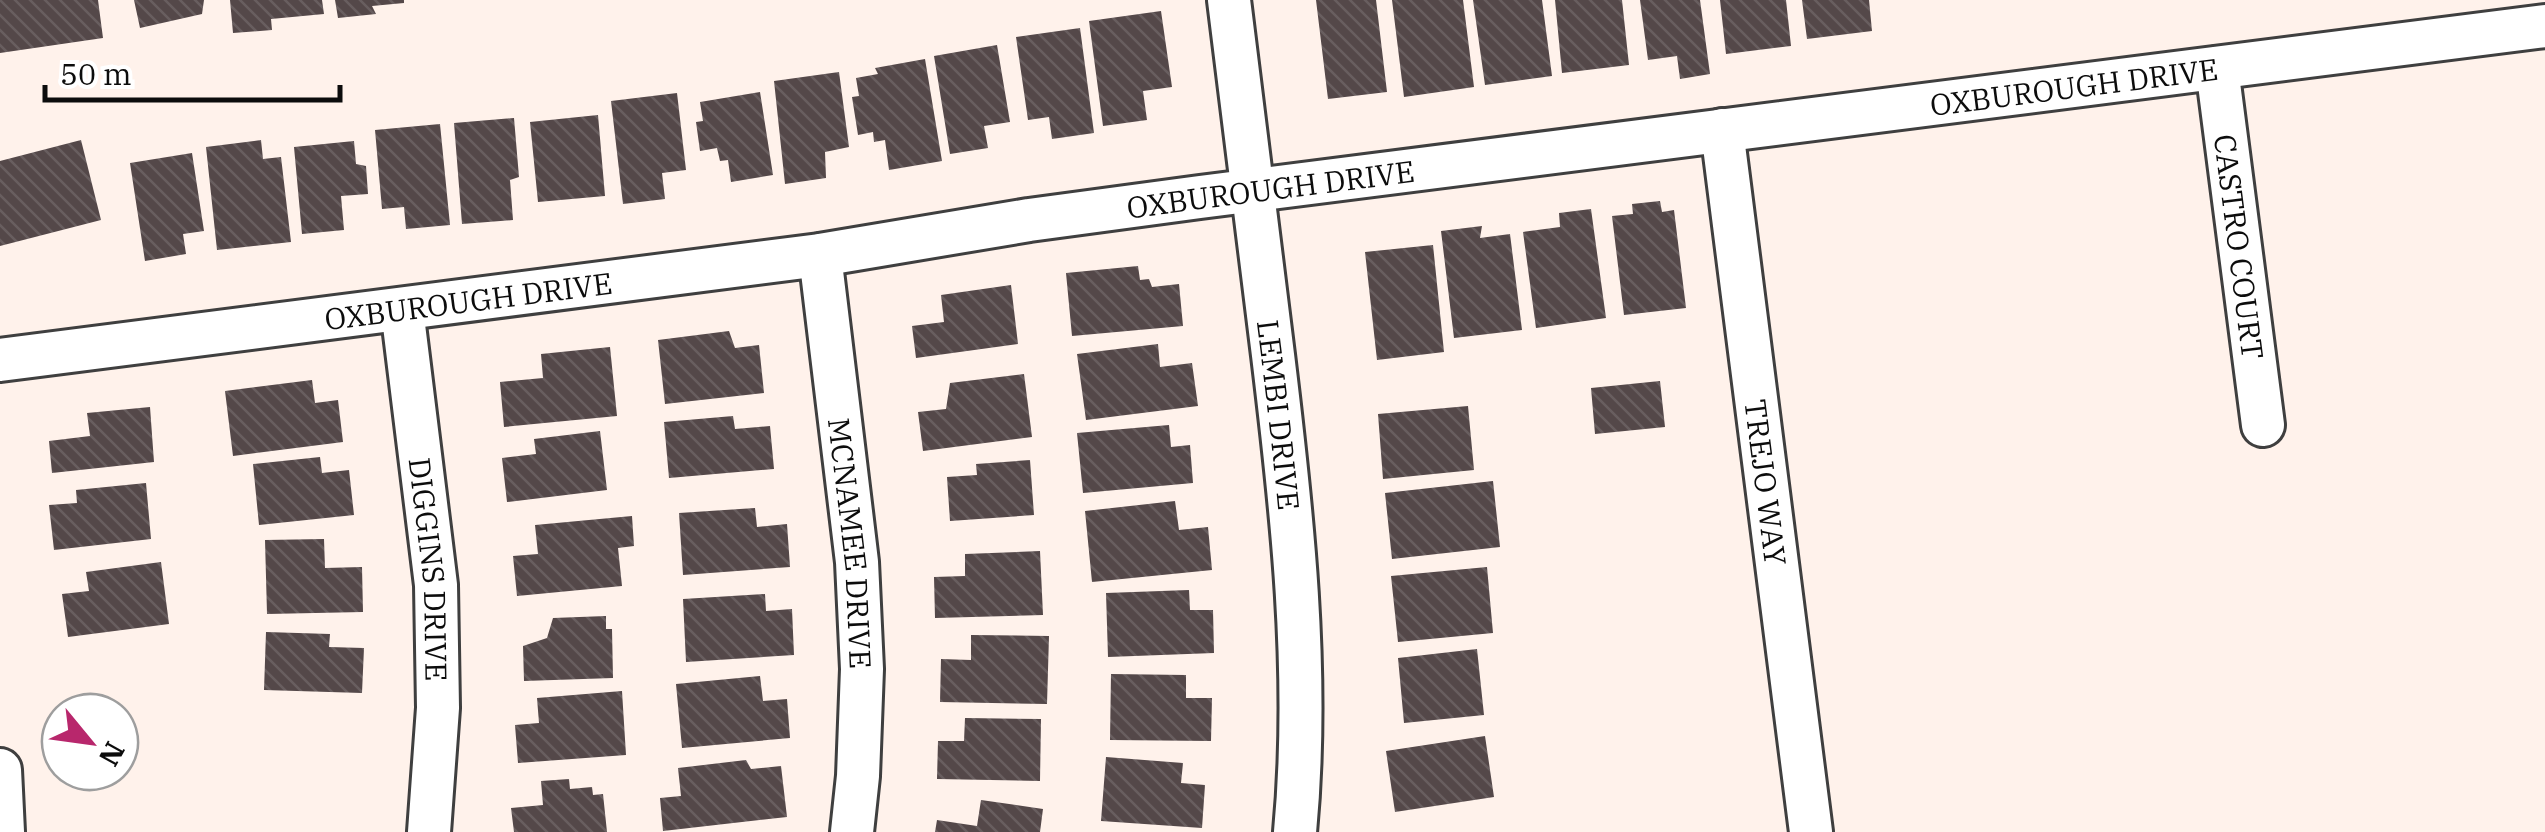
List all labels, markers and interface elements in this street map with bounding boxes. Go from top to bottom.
scale bar [45,40,340,102]
street label: OXBUROUGH DRIVE [1928,48,2220,124]
text: 50 m [60,54,132,93]
street label: CASTRO COURT [2206,132,2274,361]
street label: OXBUROUGH DRIVE [1124,150,1417,226]
street label: OXBUROUGH DRIVE [322,262,614,338]
street label: LEMBI DRIVE [1249,317,1310,512]
street label: TREJO WAY [1737,397,1797,568]
street label: MCNAMEE DRIVE [820,416,881,669]
street label: DIGGINS DRIVE [401,455,457,682]
north arrow [40,692,140,792]
text: N [91,736,134,773]

